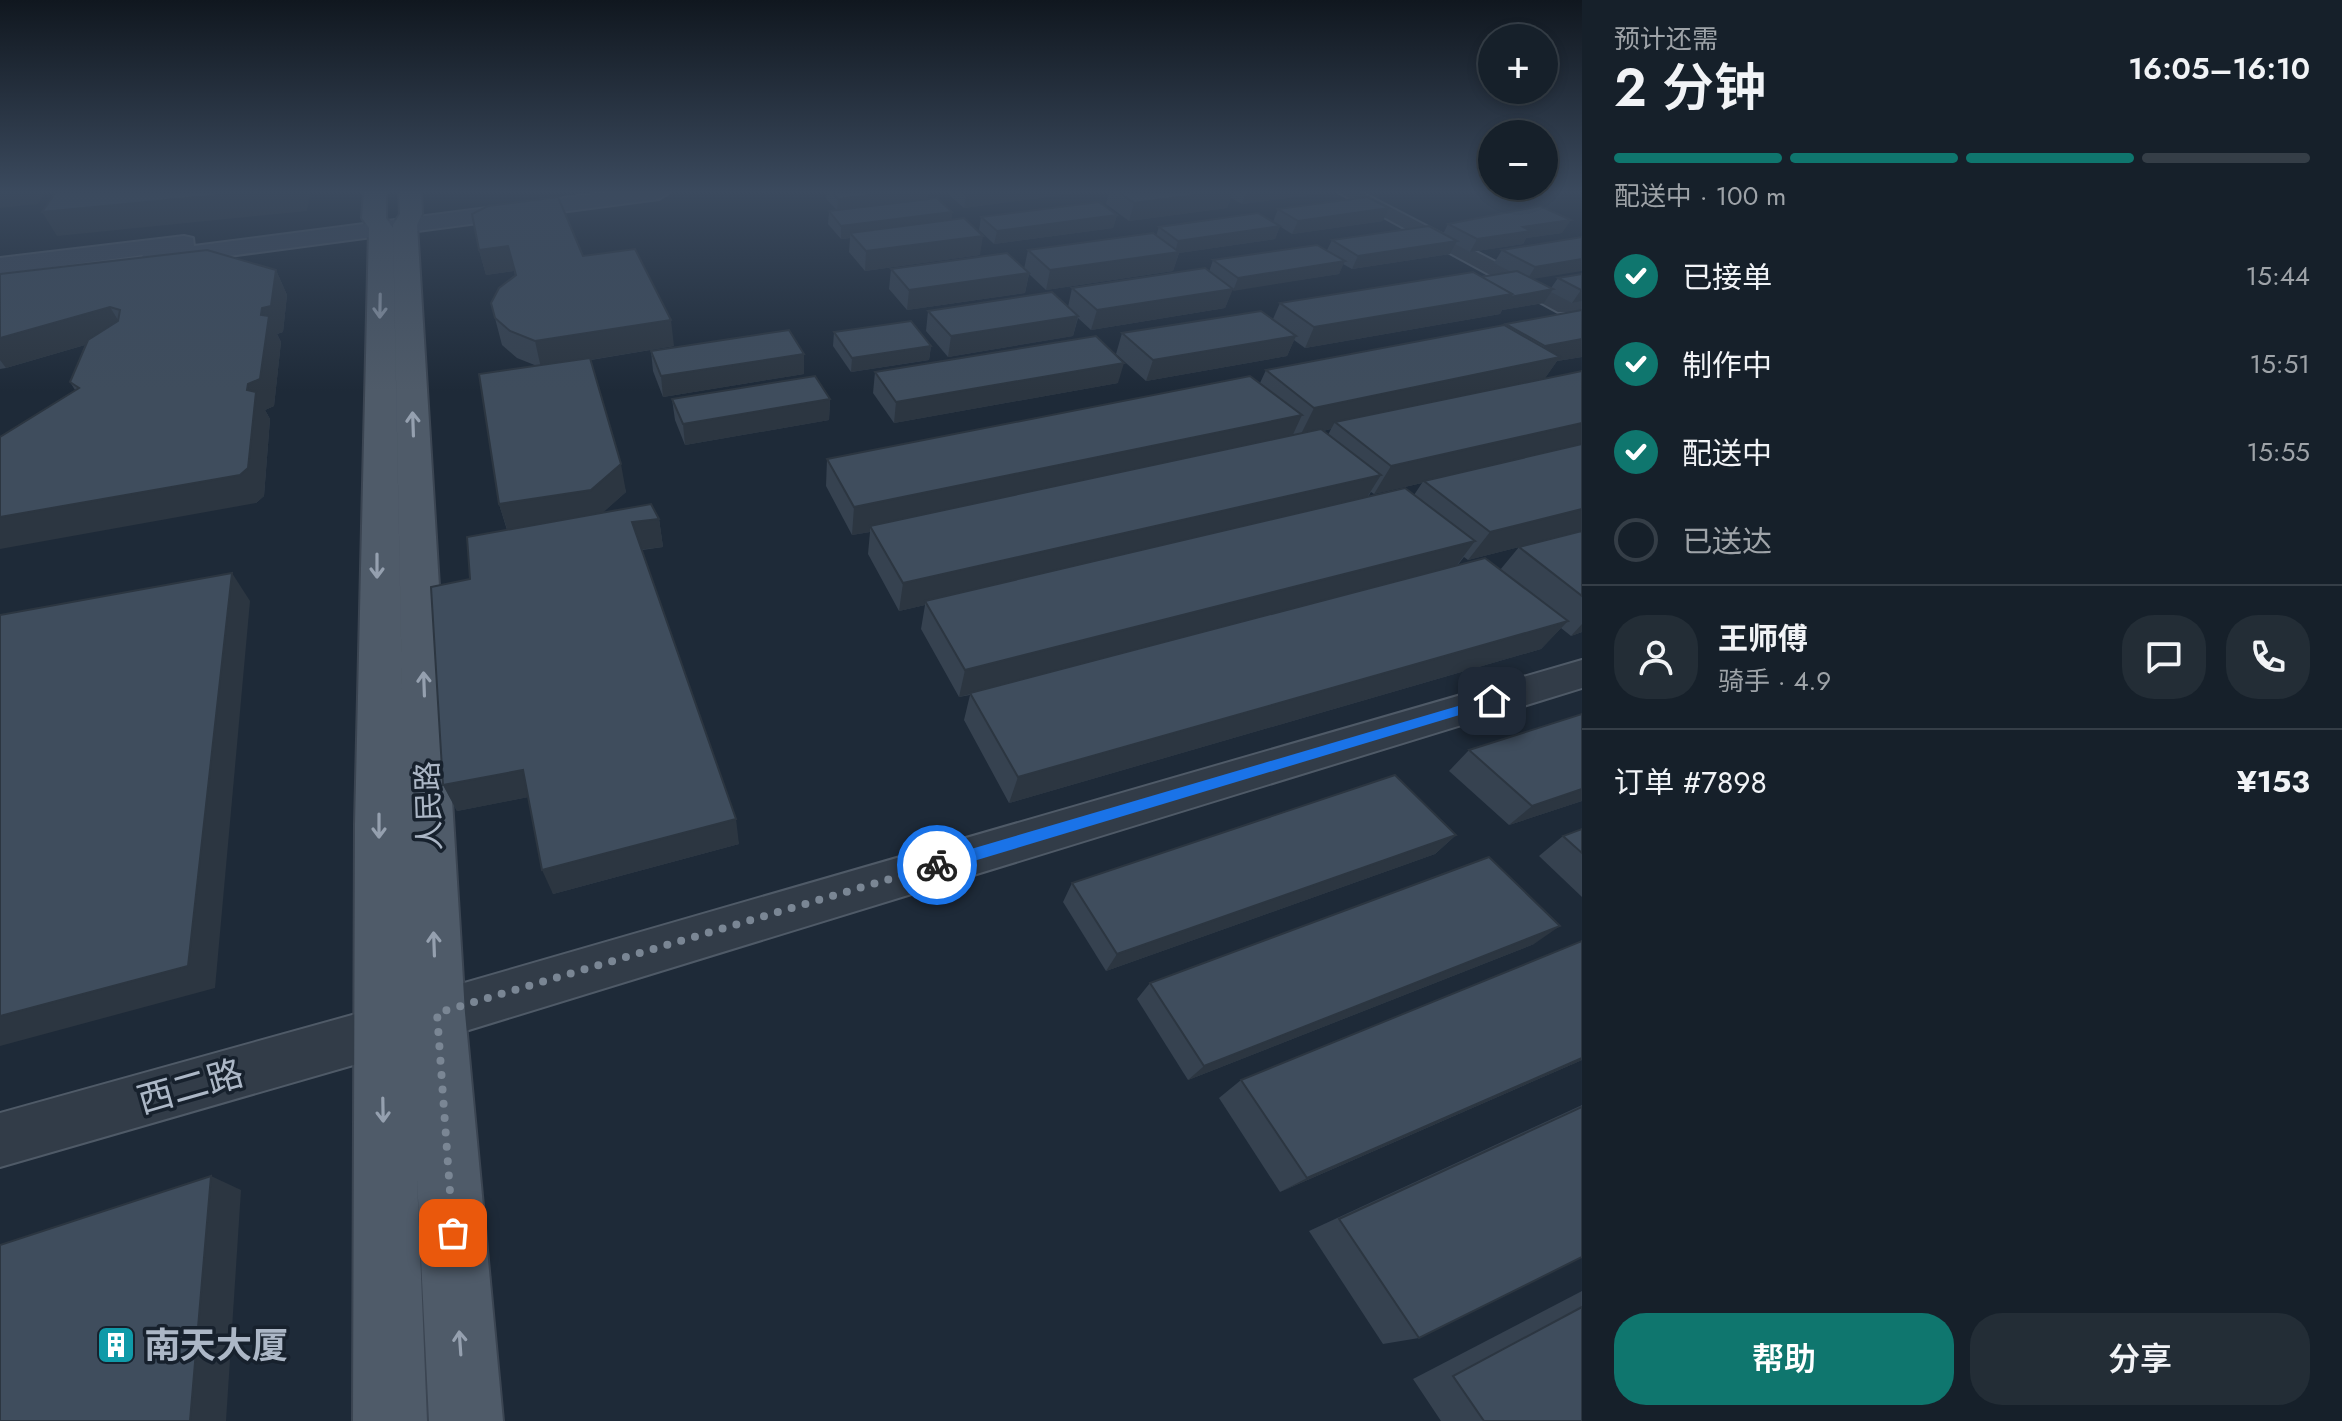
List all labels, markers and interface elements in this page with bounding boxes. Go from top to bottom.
text: 预计还需 [1614,20,1718,58]
map controls [1478,24,1558,200]
button: + [1478,24,1558,104]
text: 16:05–16:10 [2128,47,2310,90]
text: 2 分钟 [1614,50,1766,126]
button: − [1478,120,1558,200]
text: 配送中 · 100 m [1614,177,1786,215]
icon: check [1614,254,1658,298]
text: 已接单 [1682,256,1772,299]
text: 15:44 [2246,257,2310,295]
one-way arrow [372,292,388,319]
icon: check [1614,342,1658,386]
text: 制作中 [1682,344,1772,387]
text: 15:51 [2249,345,2310,383]
one-way arrow [406,411,421,438]
icon: check [1614,430,1658,474]
text: 配送中 [1682,432,1772,475]
text: 15:55 [2247,433,2310,471]
text: 已送达 [1682,520,1772,563]
one-way arrow [369,552,385,579]
button: person [1614,615,1698,699]
button: chat [2122,615,2206,699]
button: phone [2226,615,2310,699]
text: 王师傅 [1718,617,1808,660]
text: 骑手 · 4.9 [1718,662,1831,700]
pin [1458,667,1526,735]
one-way arrow [416,671,431,698]
icon: home [1470,679,1514,723]
street label: 人民路 [405,760,452,852]
text: ¥153 [2237,760,2310,803]
text: 订单 #7898 [1614,761,1767,804]
one-way arrow [371,812,387,839]
courier [897,825,977,905]
icon: bike [915,843,959,887]
one-way arrow [427,931,442,958]
street label: 西二路 [131,1046,249,1126]
one-way arrow [375,1096,390,1123]
pin [419,1199,487,1267]
icon: bag [431,1211,475,1255]
button: 帮助 [1614,1313,1954,1405]
button: 分享 [1970,1313,2310,1405]
place label: 南天大厦 [144,1319,288,1371]
building icon: 南天大厦 [95,1324,137,1366]
one-way arrow [452,1330,467,1357]

